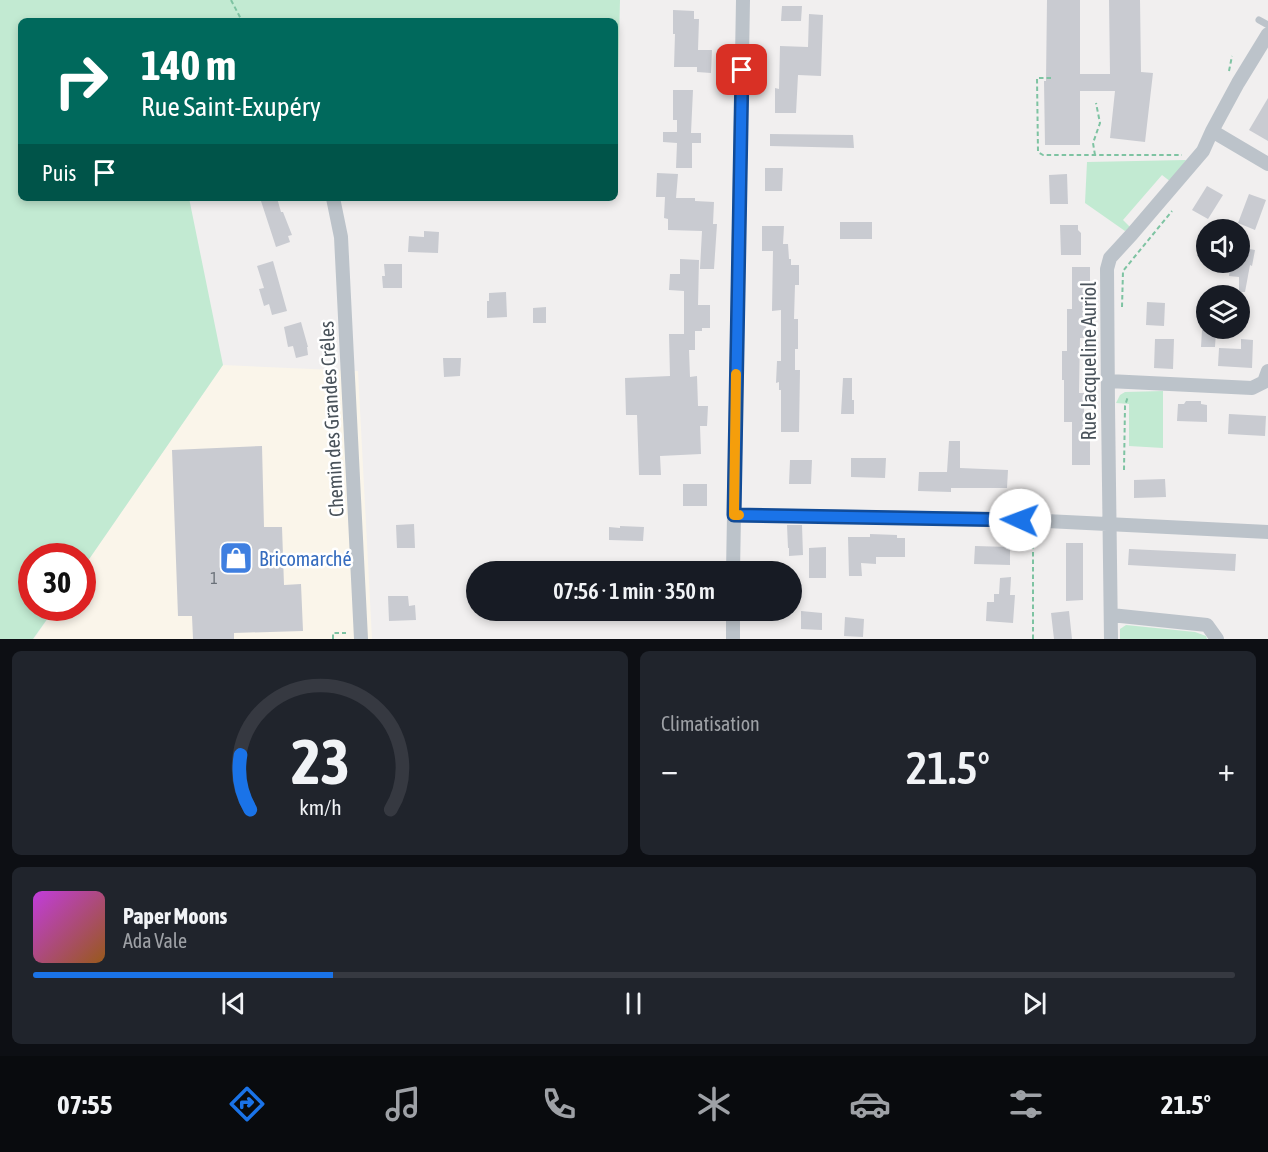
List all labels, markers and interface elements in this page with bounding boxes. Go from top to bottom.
text: 140 m [141,41,236,89]
icon: right [42,42,120,120]
pin [716,44,767,95]
icon: arrive [725,53,758,86]
text: Rue Saint-Exupéry [141,91,321,122]
icon: arrive [88,156,121,189]
text: Puis [42,160,76,186]
map controls [1196,219,1250,339]
button: sound [1196,219,1250,273]
street label: Rue Jacqueline Auriol [1077,281,1100,440]
button: layers [1196,285,1250,339]
street label: Chemin des Grandes Crêles [314,320,348,518]
position arrow [988,488,1052,552]
shop icon: Bricomarché [218,540,254,576]
speed limit sign: 30 [18,543,96,621]
place label: Bricomarché [259,547,352,570]
house number: 1 [210,569,218,587]
text: 07:56 · 1 min · 350 m [553,578,715,604]
text: Climatisation [661,712,760,735]
text: 23 [291,726,349,797]
text: 21.5° [906,742,990,794]
text: − [661,750,678,788]
text: + [1218,750,1235,788]
text: km/h [299,795,341,820]
text: Paper Moons [123,903,227,929]
text: Ada Vale [123,929,187,952]
icon: previous [217,987,250,1020]
icon: pause [617,987,650,1020]
icon: next [1018,987,1051,1020]
icon: directions [226,1083,268,1125]
icon: music [382,1083,424,1125]
icon: phone [538,1083,580,1125]
icon: climate [693,1083,735,1125]
icon: car [849,1083,891,1125]
icon: filters [1005,1083,1047,1125]
text: 07:55 [57,1089,112,1120]
text: 21.5° [1161,1089,1211,1120]

